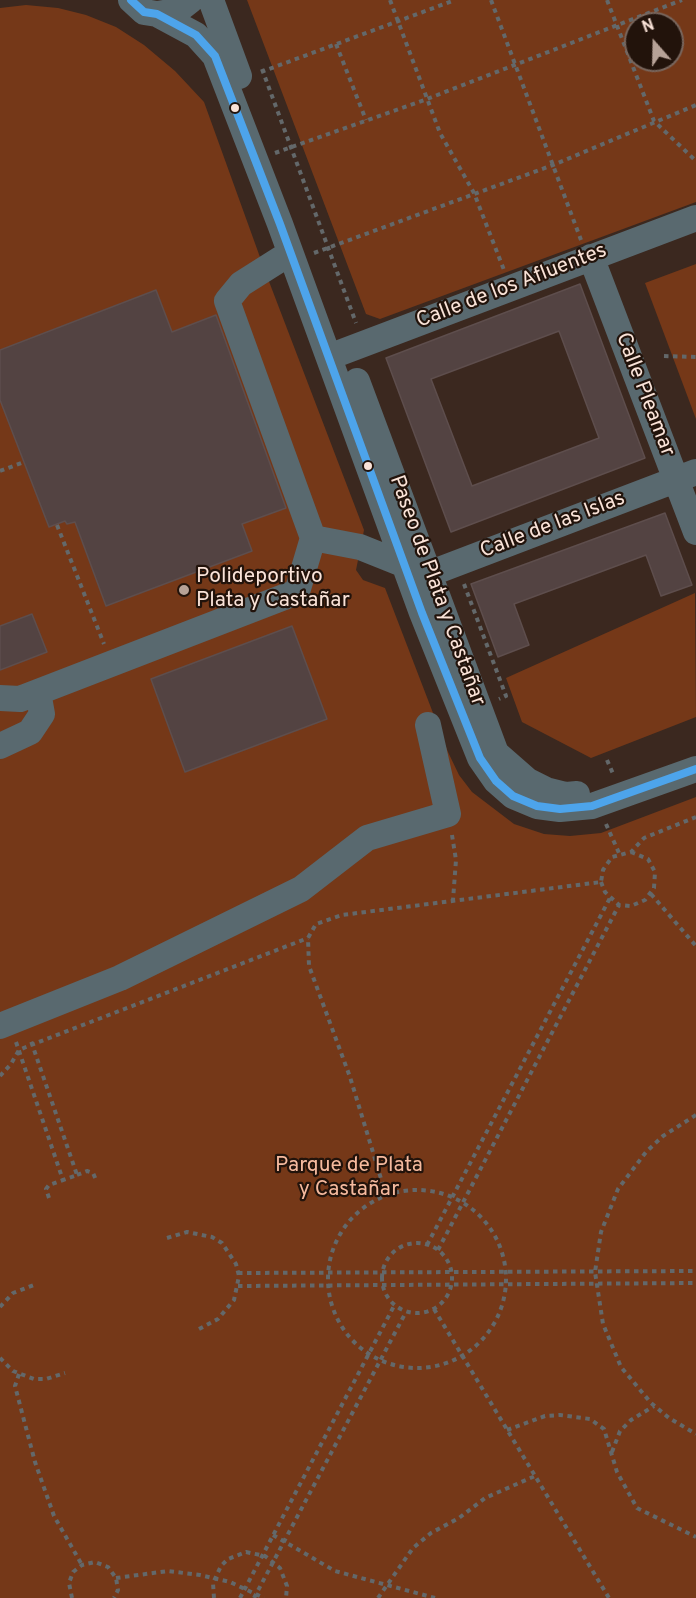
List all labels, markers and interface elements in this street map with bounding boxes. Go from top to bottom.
north arrow [624,12,684,72]
text: N [640,16,657,38]
unlabelled marker [229,102,241,114]
street label: Calle de los Afluentes [413,239,611,335]
street label: Calle Pleamar [609,330,679,460]
unlabelled marker [362,460,374,472]
street label: Paseo de Plata y Castañar [382,472,490,710]
street label: Calle de las Islas [477,487,629,565]
place label: Polideportivo Plata y Castañar [196,565,350,615]
marker: Polideportivo Plata y Castañar [177,583,191,597]
park label: Parque de Plata y Castañar [275,1154,423,1204]

